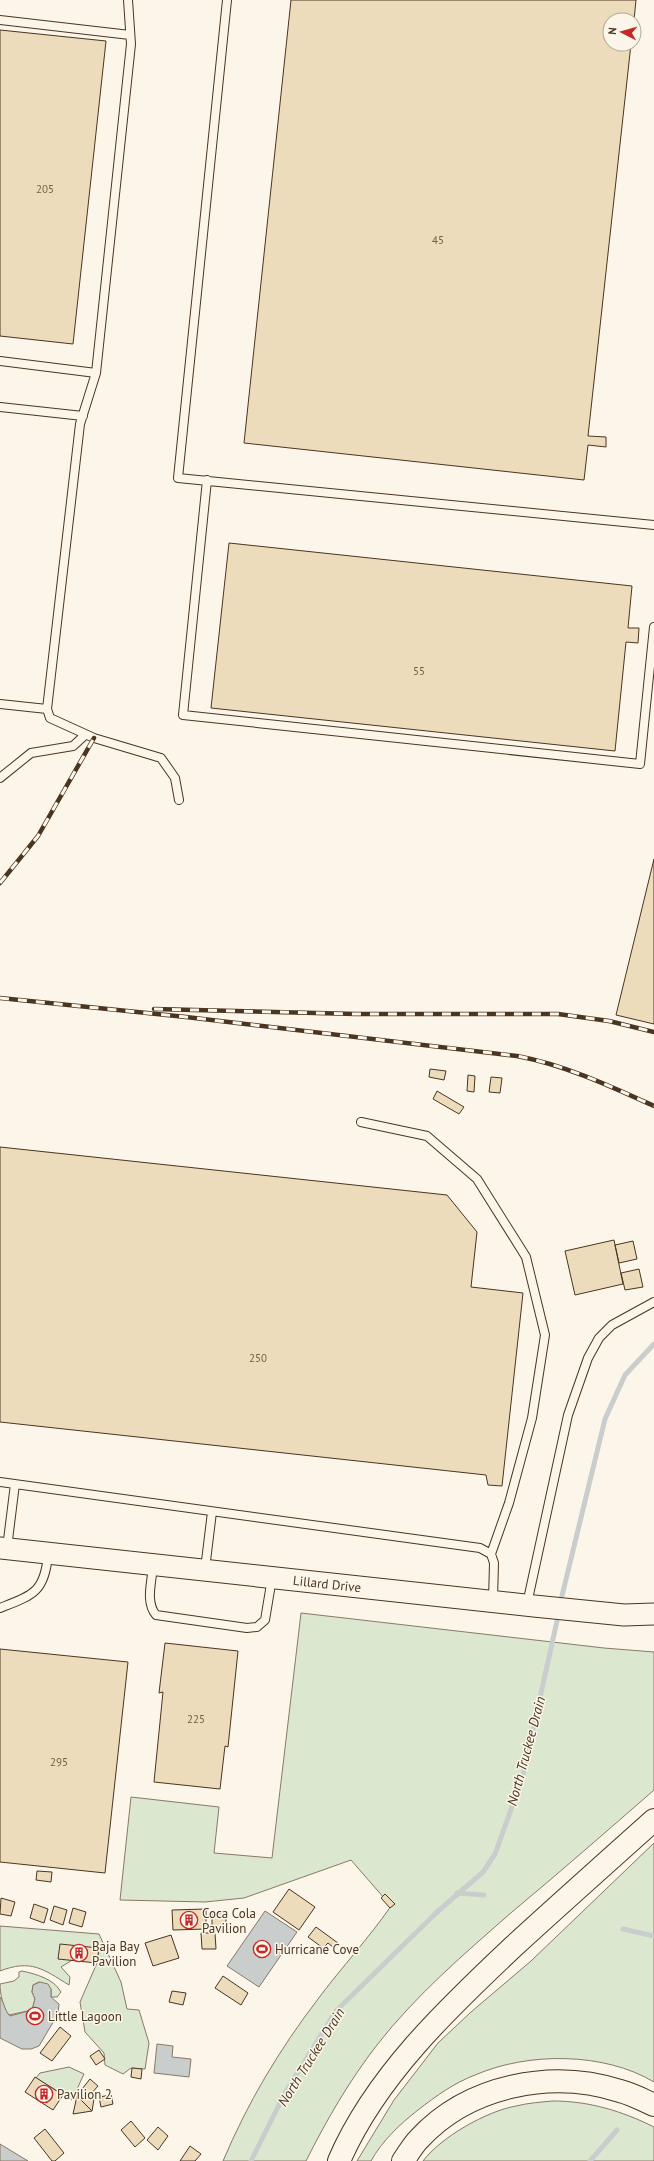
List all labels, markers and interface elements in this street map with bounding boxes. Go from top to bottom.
north arrow [602,12,642,52]
text: N [605,27,619,35]
house number: 205 [36,182,54,196]
house number: 45 [432,233,444,247]
house number: 55 [413,664,425,678]
house number: 250 [249,1351,267,1365]
street label: Lillard Drive [292,1572,362,1596]
water label: North Truckee Drain [503,1694,549,1808]
house number: 225 [187,1712,205,1726]
house number: 295 [50,1755,68,1769]
place label: Coca Cola Pavilion [202,1905,256,1937]
building icon: Coca Cola Pavilion [179,1910,199,1930]
place label: Baja Bay Pavilion [92,1938,140,1970]
sports icon: Hurricane Cove [252,1939,272,1959]
place label: Hurricane Cove [275,1941,359,1958]
building icon: Baja Bay Pavilion [69,1943,89,1963]
water label: North Truckee Drain [273,2004,349,2110]
sports icon: Little Lagoon [25,2006,45,2026]
place label: Little Lagoon [48,2008,122,2025]
building icon: Pavilion 2 [34,2084,54,2104]
place label: Pavilion 2 [57,2086,112,2103]

